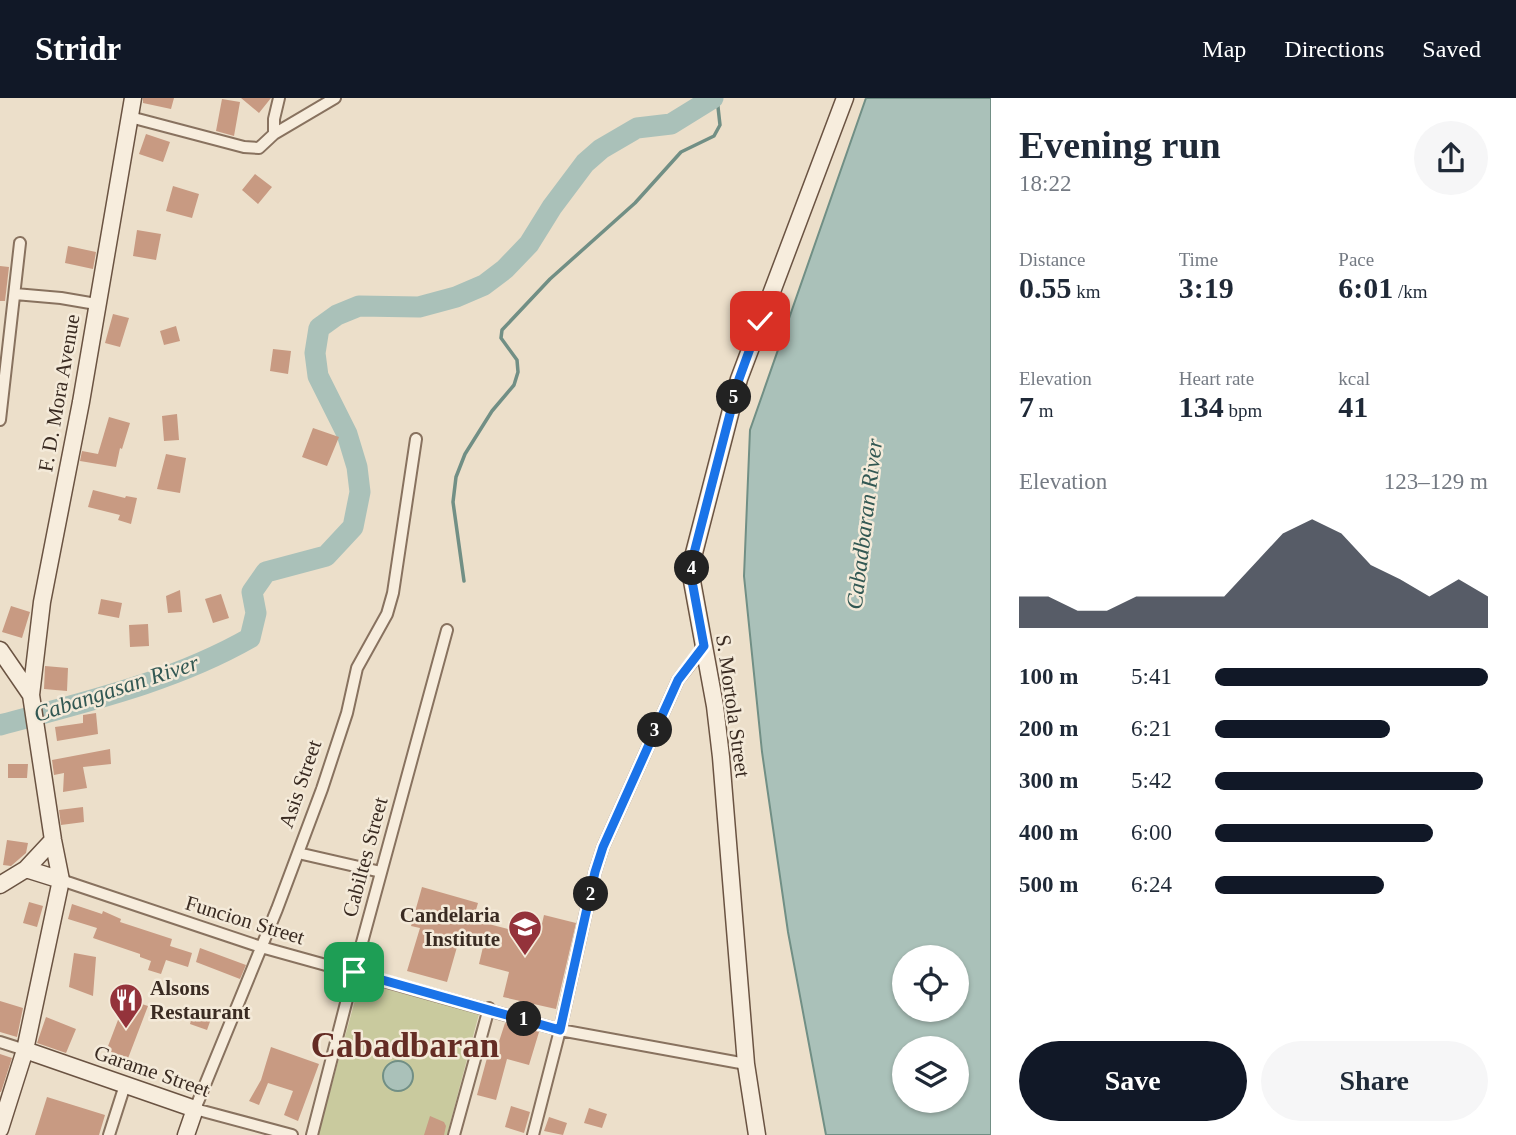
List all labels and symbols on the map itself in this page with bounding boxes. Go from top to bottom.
pin [730,291,790,351]
street label: F. D. Mora Avenue [33,312,85,474]
pin: 5 [716,380,752,414]
water label: Cabadbaran River [842,436,888,611]
pin: 4 [674,550,710,586]
street label: S. Mortola Street [711,633,755,779]
water label: Cabangasan River [31,650,203,727]
pin: 3 [638,712,672,748]
street label: Asis Street [274,737,326,831]
street label: Cabiltes Street [337,794,393,920]
pin: 2 [574,876,608,912]
street label: Funcion Street [183,891,308,950]
place label: Candelaria Institute [400,903,500,951]
school or university icon: Candelaria Institute [506,908,544,957]
pin [324,942,384,1002]
place label: Alsons Restaurant [150,976,250,1024]
restaurant icon: Alsons Restaurant [107,981,145,1030]
pin: 1 [506,1002,542,1037]
district label: Cabadbaran [311,1026,499,1065]
street label: Garame Street [91,1040,213,1102]

